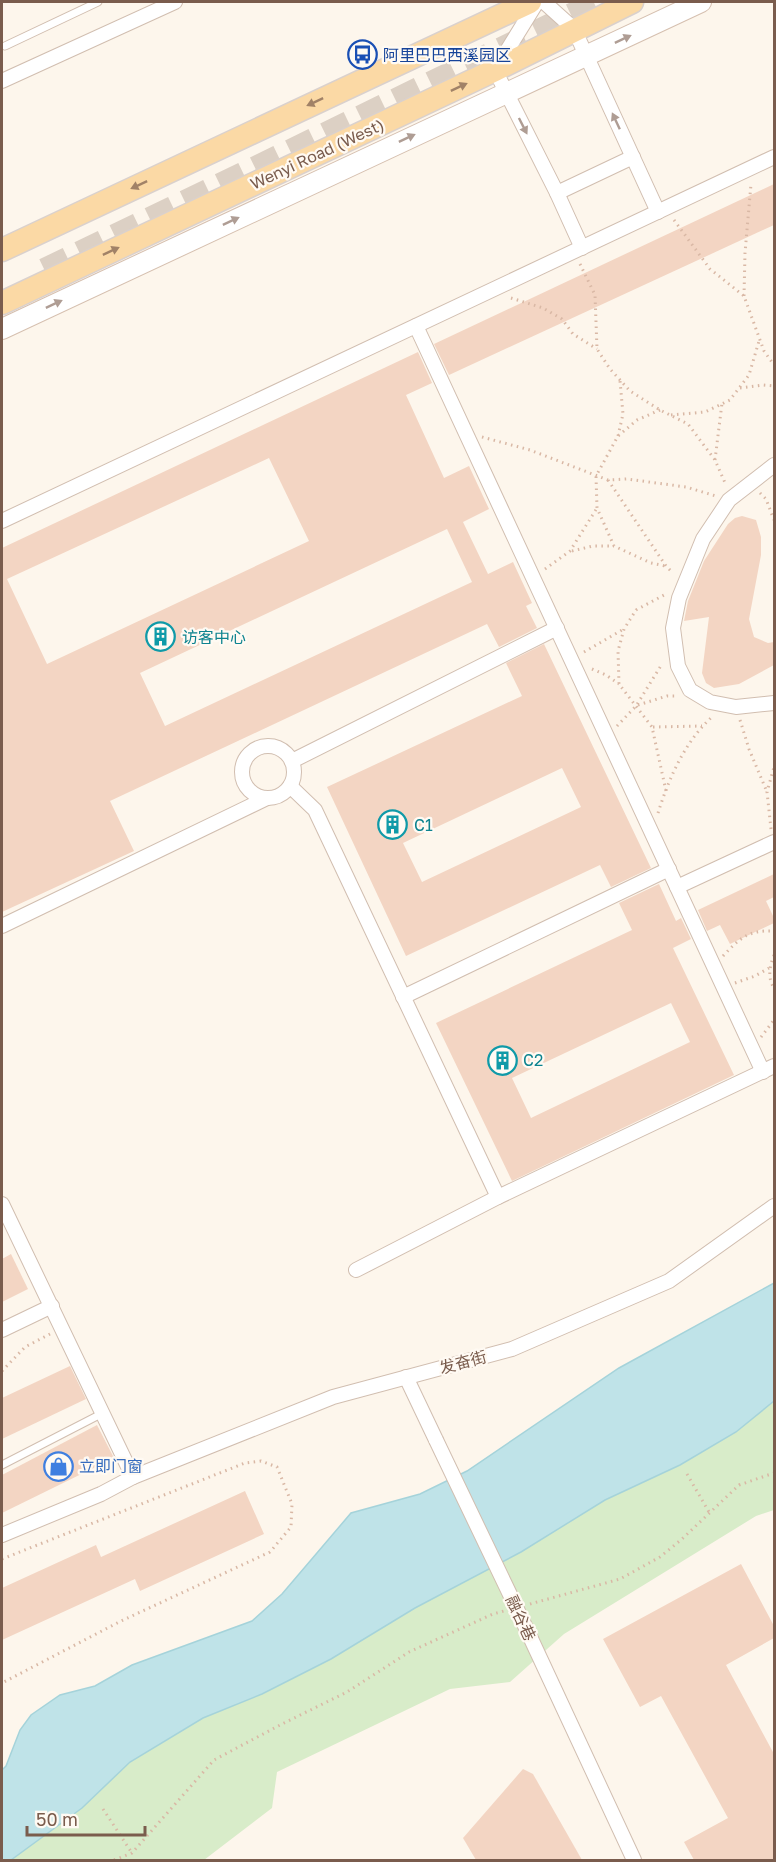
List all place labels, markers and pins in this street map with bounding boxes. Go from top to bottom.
bus stop icon: 阿里巴巴西溪园区 [346,39,378,71]
place label: 阿里巴巴西溪园区 [383,45,511,65]
building icon: 访客中心 [145,621,177,653]
place label: 访客中心 [182,627,246,647]
building icon: C1 [377,809,409,841]
place label: C1 [414,815,433,835]
building icon: C2 [486,1044,518,1076]
place label: C2 [523,1050,543,1070]
shop icon: 立即门窗 [42,1450,74,1482]
place label: 立即门窗 [79,1456,143,1476]

